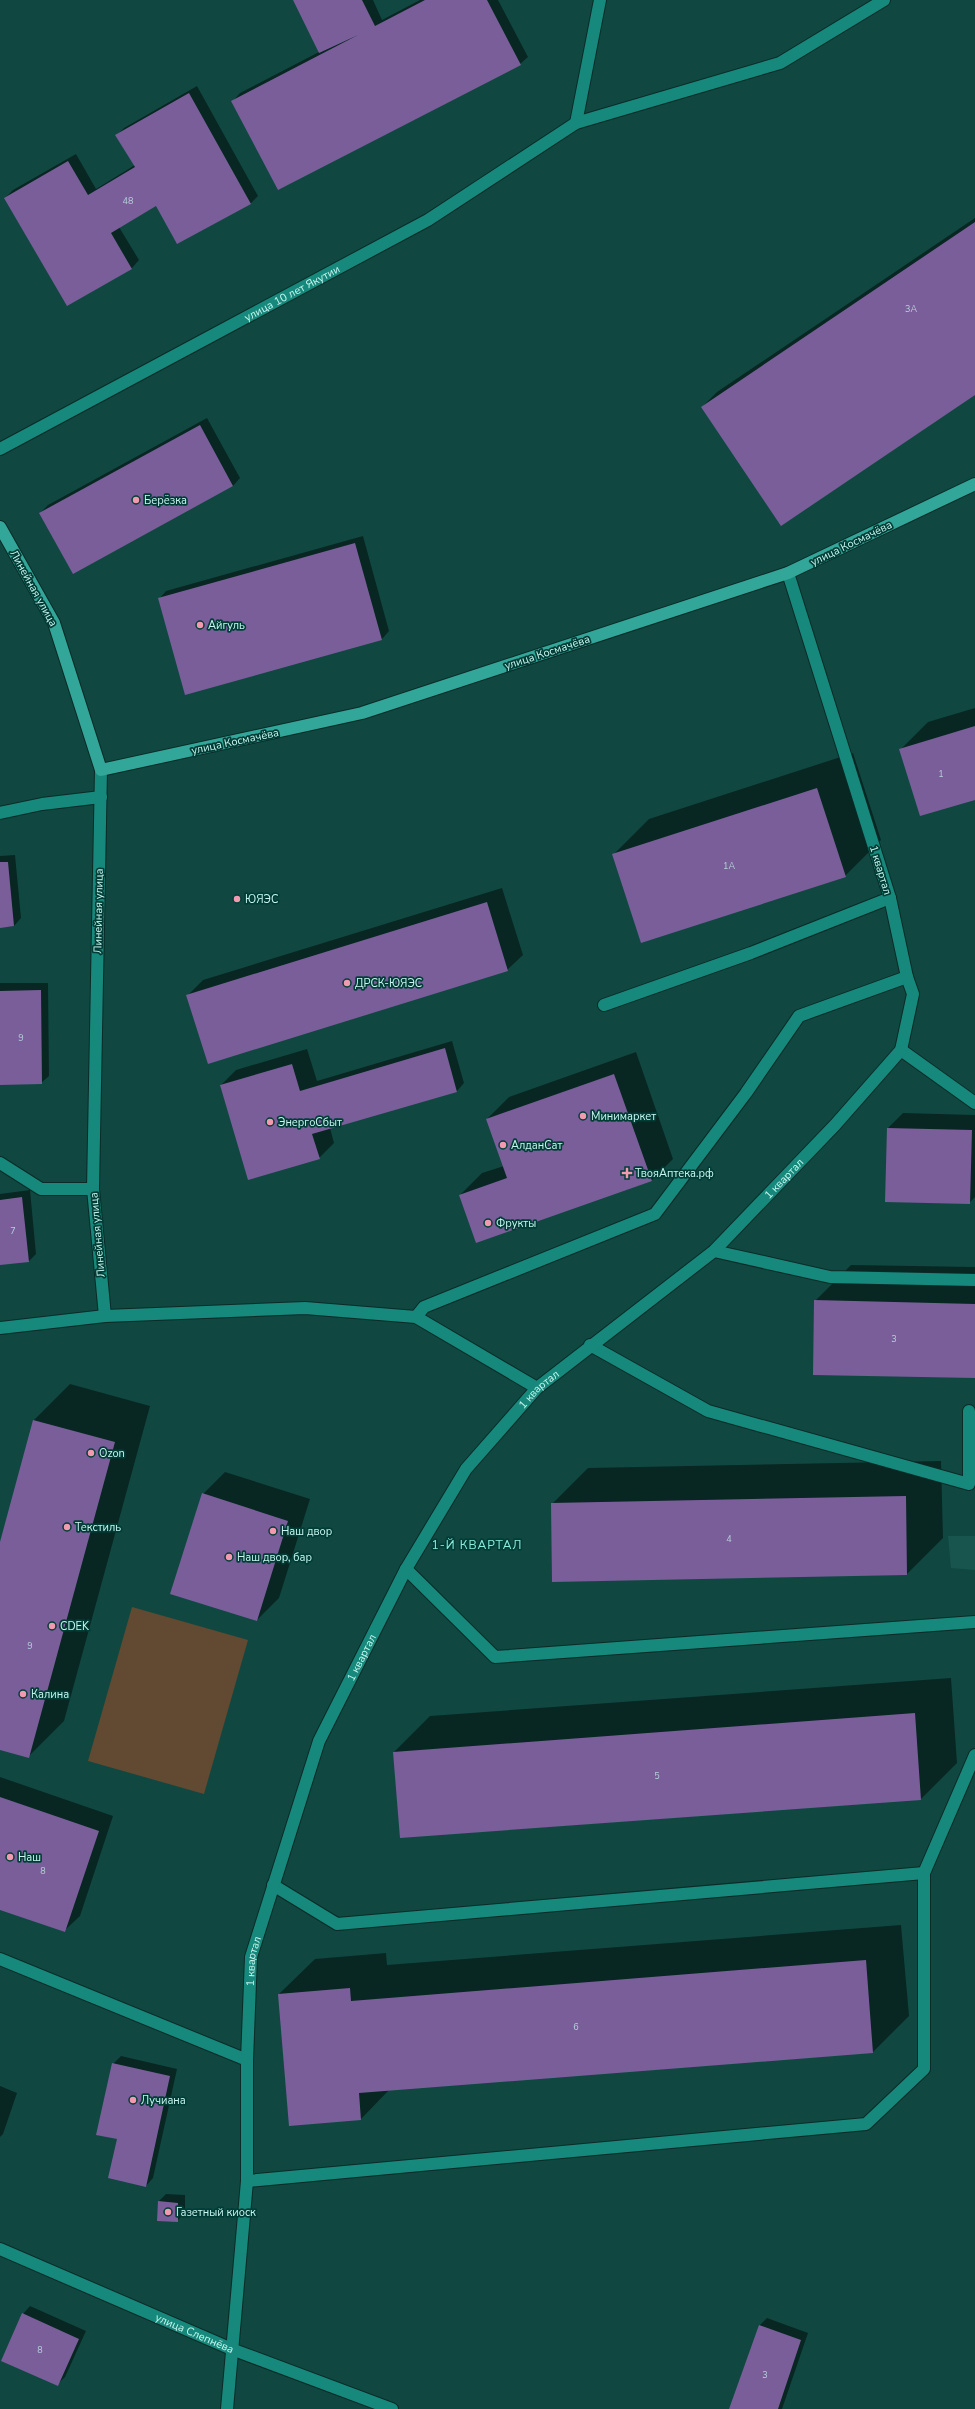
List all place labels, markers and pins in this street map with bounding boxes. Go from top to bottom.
place label: Берёзка [144,493,187,508]
marker: Берёзка [131,495,141,505]
place label: Айгуль [208,618,245,633]
marker: Айгуль [195,620,205,630]
place label: ЮЯЭС [245,892,278,907]
marker: ЮЯЭС [232,894,242,904]
place label: ДРСК-ЮЯЭС [355,976,422,991]
marker: ДРСК-ЮЯЭС [342,978,352,988]
place label: Минимаркет [591,1109,656,1124]
marker: Минимаркет [578,1111,588,1121]
place label: ЭнергоСбыт [278,1115,342,1130]
marker: ЭнергоСбыт [265,1117,275,1127]
place label: АлданСат [511,1138,562,1153]
marker: АлданСат [498,1140,508,1150]
place label: ТвояАптека.рф [635,1166,714,1181]
marker: ТвояАптека.рф [622,1168,632,1178]
place label: Фрукты [496,1216,536,1231]
marker: Фрукты [483,1218,493,1228]
place label: Ozon [99,1446,125,1461]
marker: Ozon [86,1448,96,1458]
place label: Текстиль [75,1520,121,1535]
marker: Текстиль [62,1522,72,1532]
place label: Наш двор [281,1524,332,1539]
marker: Наш двор [268,1526,278,1536]
place label: Наш двор, бар [237,1550,312,1565]
marker: Наш двор, бар [224,1552,234,1562]
place label: CDEK [60,1619,90,1634]
marker: CDEK [47,1621,57,1631]
place label: Калина [31,1687,69,1702]
marker: Калина [18,1689,28,1699]
place label: Наш [18,1850,41,1865]
marker: Наш [5,1852,15,1862]
place label: Лучиана [141,2093,186,2108]
marker: Лучиана [128,2095,138,2105]
place label: Газетный киоск [176,2205,256,2220]
marker: Газетный киоск [163,2207,173,2217]

